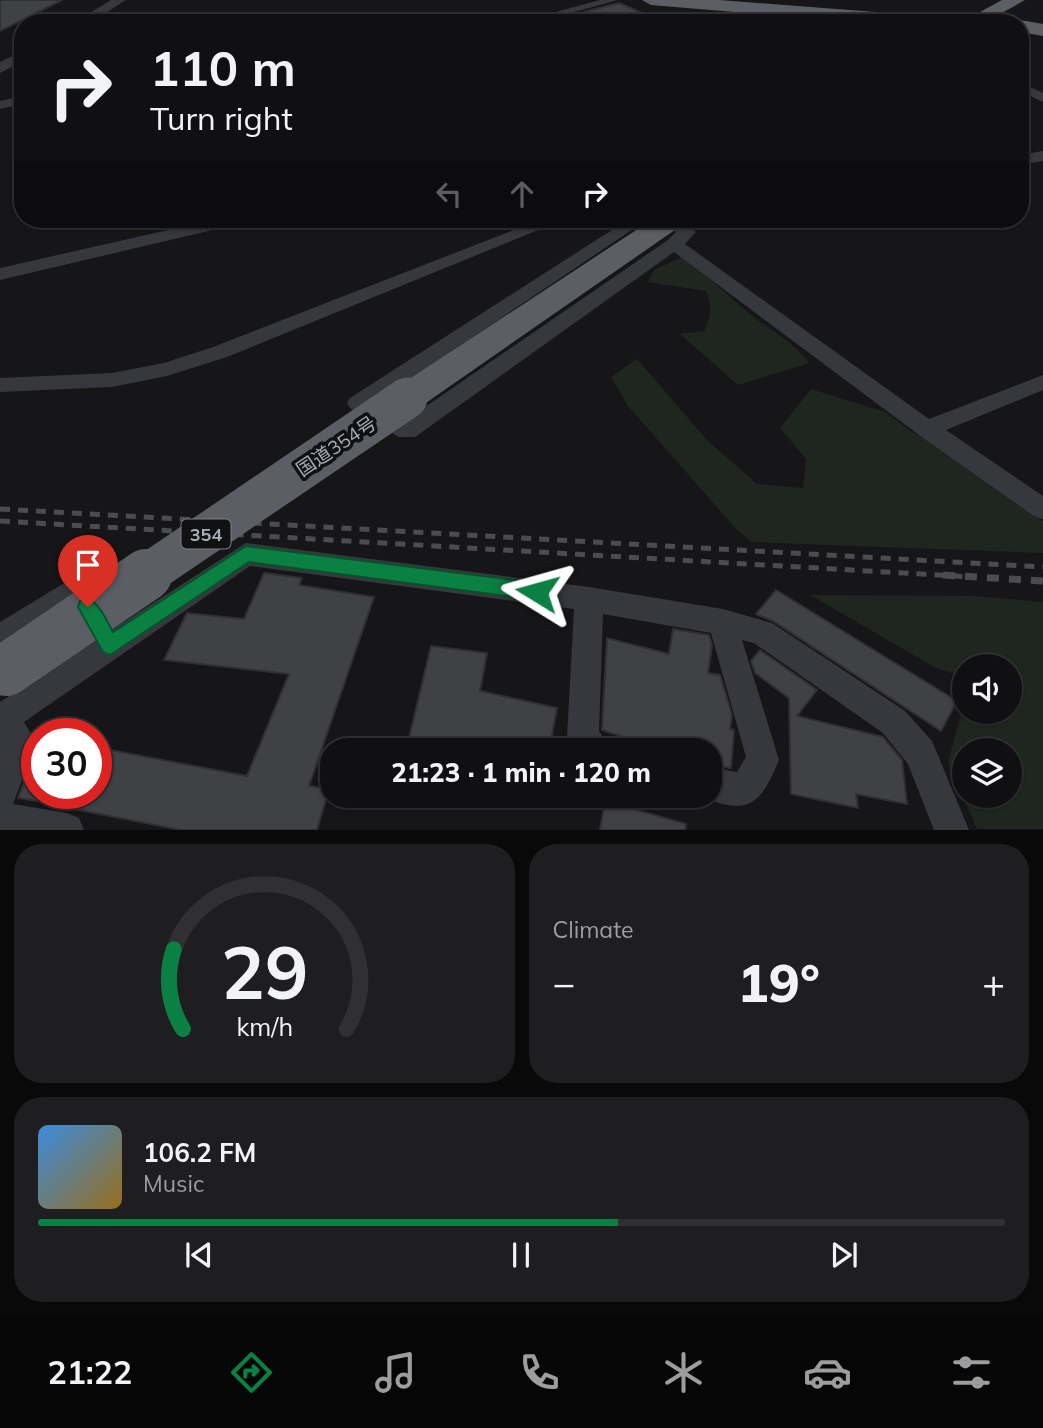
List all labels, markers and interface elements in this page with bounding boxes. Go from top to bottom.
text: 110 m [150,37,296,98]
icon: right [35,42,126,133]
text: Turn right [150,98,293,138]
icon: left [430,175,468,213]
icon: ahead [503,175,541,213]
icon: right [576,175,614,213]
street label: 国道354号 [291,411,381,481]
road number: 354 [182,520,230,548]
pin [58,535,118,607]
icon: arrive [69,546,107,584]
position arrow [500,555,574,629]
map controls [952,654,1022,808]
button: sound [952,654,1022,724]
speed limit sign: 30 [21,718,112,809]
button: layers [952,738,1022,808]
text: 21:23 · 1 min · 120 m [391,756,651,789]
text: Climate [553,915,634,944]
text: 29 [221,927,308,1018]
text: 19° [738,950,820,1015]
text: − [553,959,575,1007]
text: + [982,959,1005,1007]
text: km/h [236,1011,293,1042]
text: 106.2 FM [143,1136,256,1169]
text: Music [143,1169,204,1198]
icon: previous [180,1236,218,1274]
icon: pause [502,1236,540,1274]
icon: next [825,1236,863,1274]
icon: directions [227,1348,276,1397]
icon: music [371,1348,420,1397]
icon: phone [515,1348,564,1397]
icon: climate [659,1348,708,1397]
icon: car [803,1348,852,1397]
icon: filters [947,1348,996,1397]
text: 21:22 [47,1352,132,1392]

